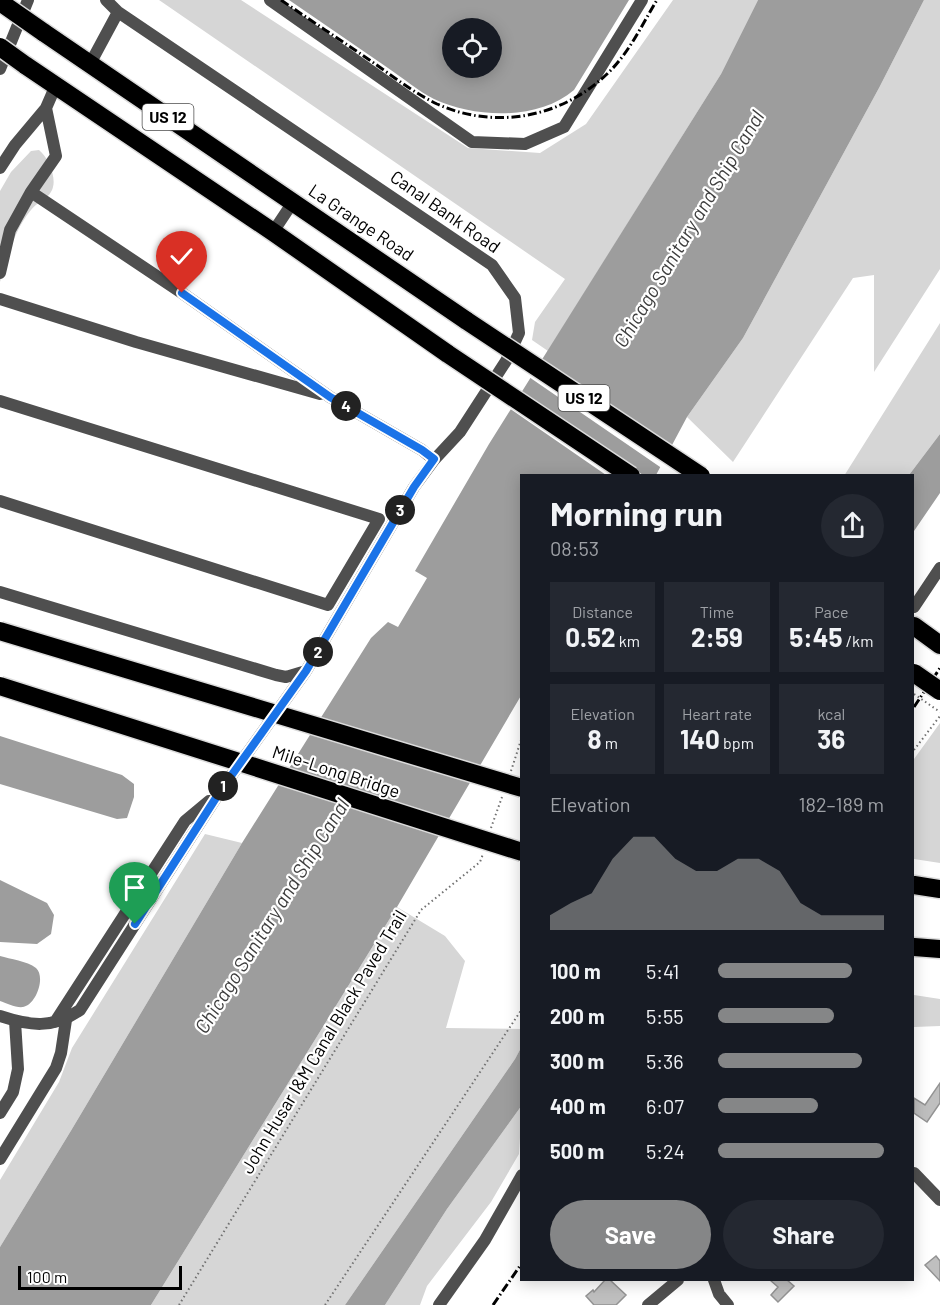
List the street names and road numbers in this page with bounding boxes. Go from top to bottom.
road number: US 12 [142,104,194,130]
street label: Canal Bank Road [386,165,505,257]
street label: La Grange Road [305,179,418,265]
road number: US 12 [558,385,610,411]
street label: Mile-Long Bridge [270,740,403,802]
street label: John Husar I&M Canal Black Paved Trail [236,906,411,1177]

